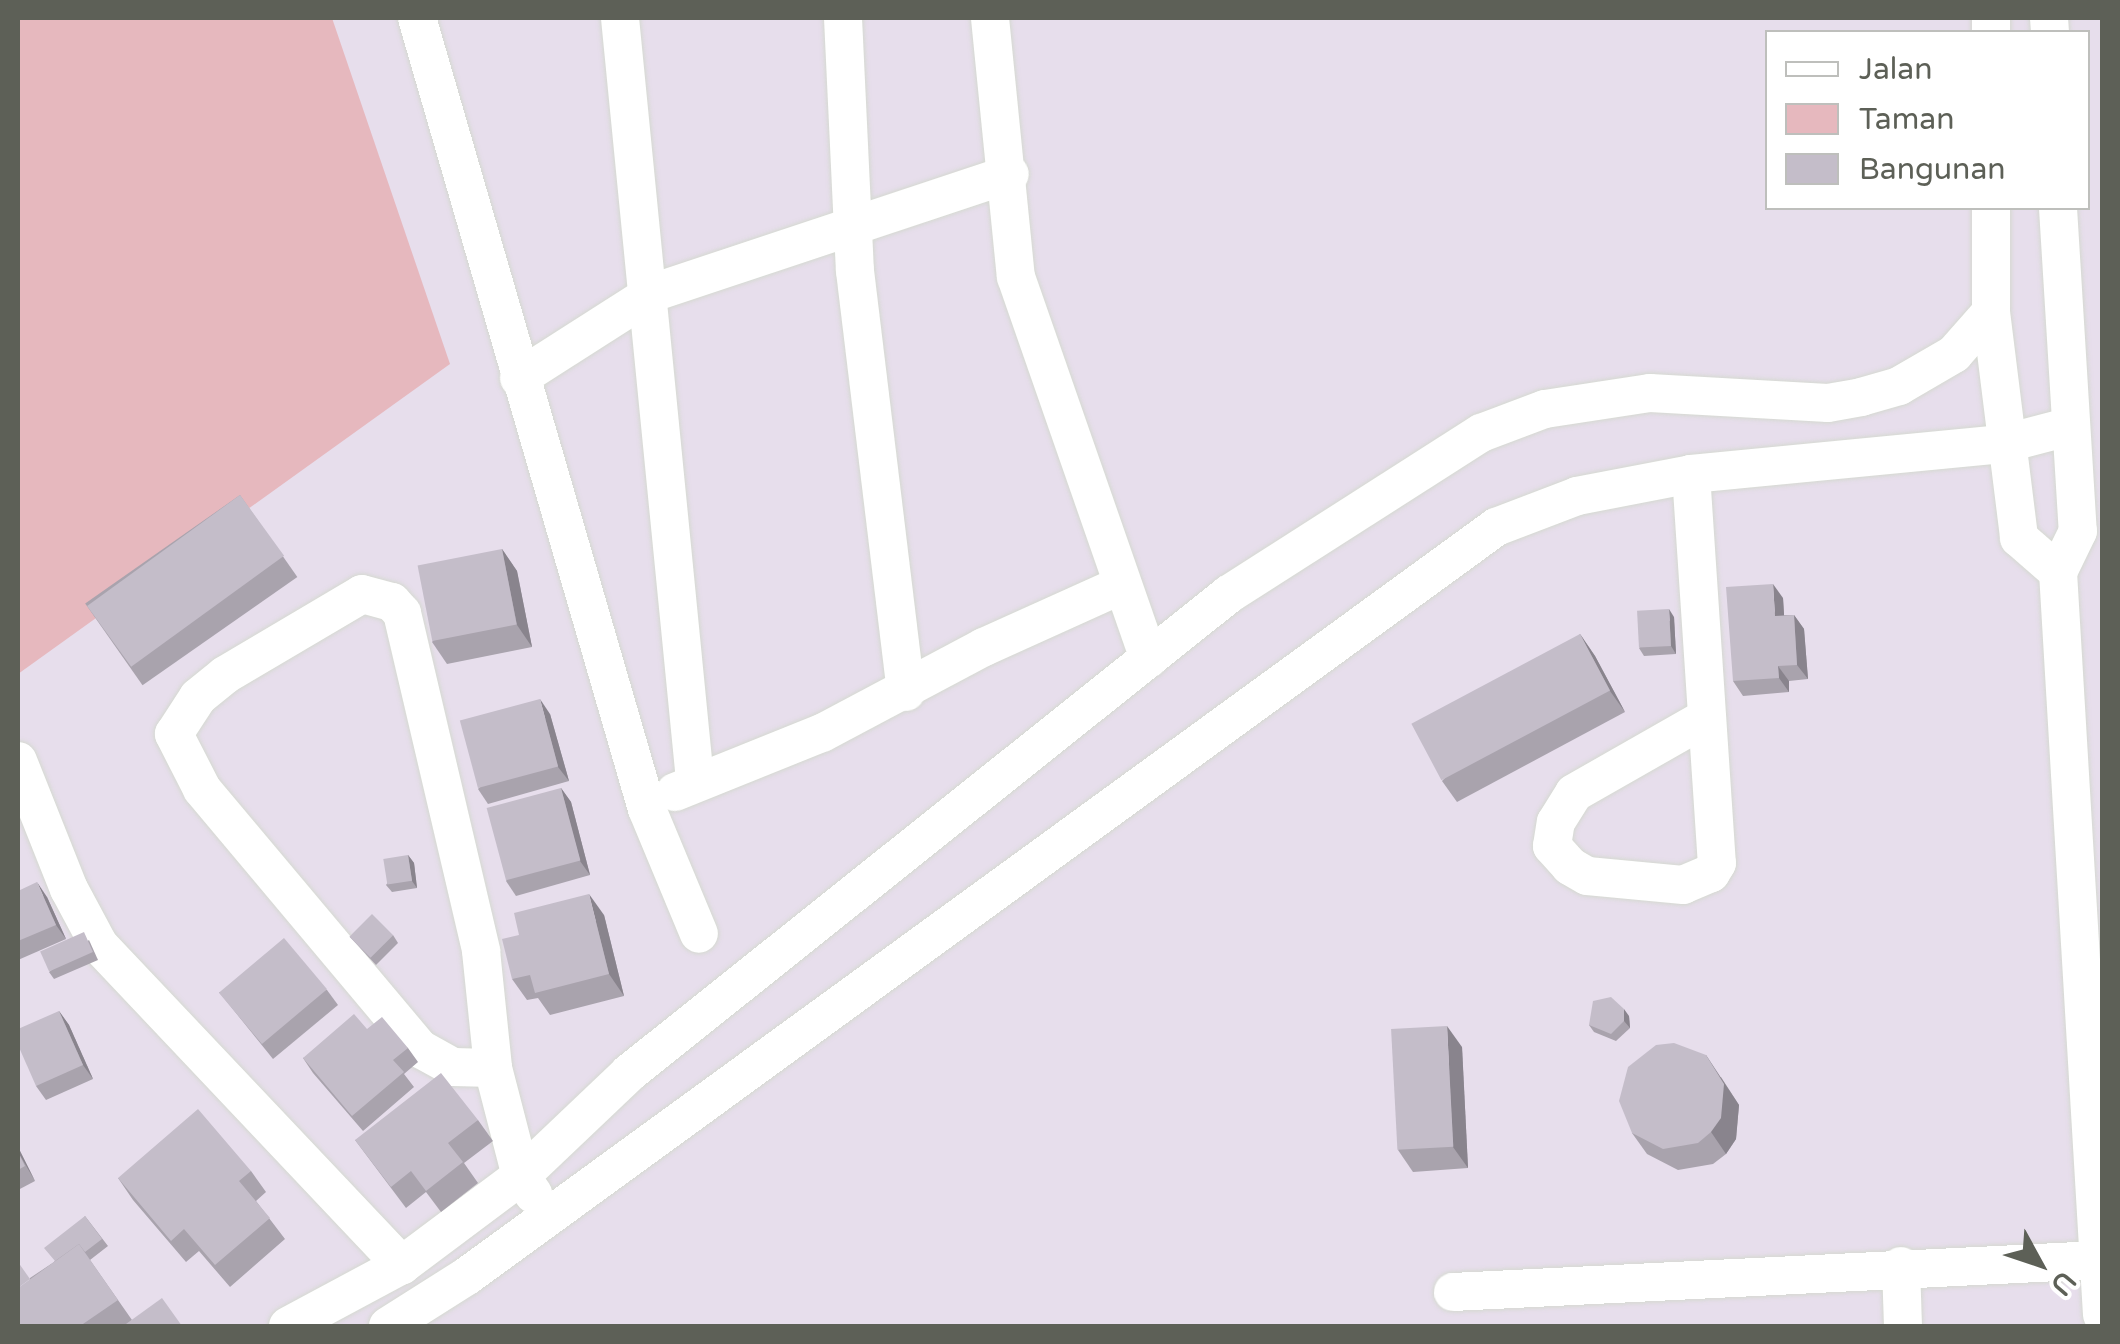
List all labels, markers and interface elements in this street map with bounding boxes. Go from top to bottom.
legend [1765,30,2090,210]
text: Jalan [1859,51,1932,88]
text: Taman [1859,101,1954,138]
text: Bangunan [1859,151,2006,188]
north arrow [1990,1214,2090,1314]
text: U [2043,1264,2083,1302]

